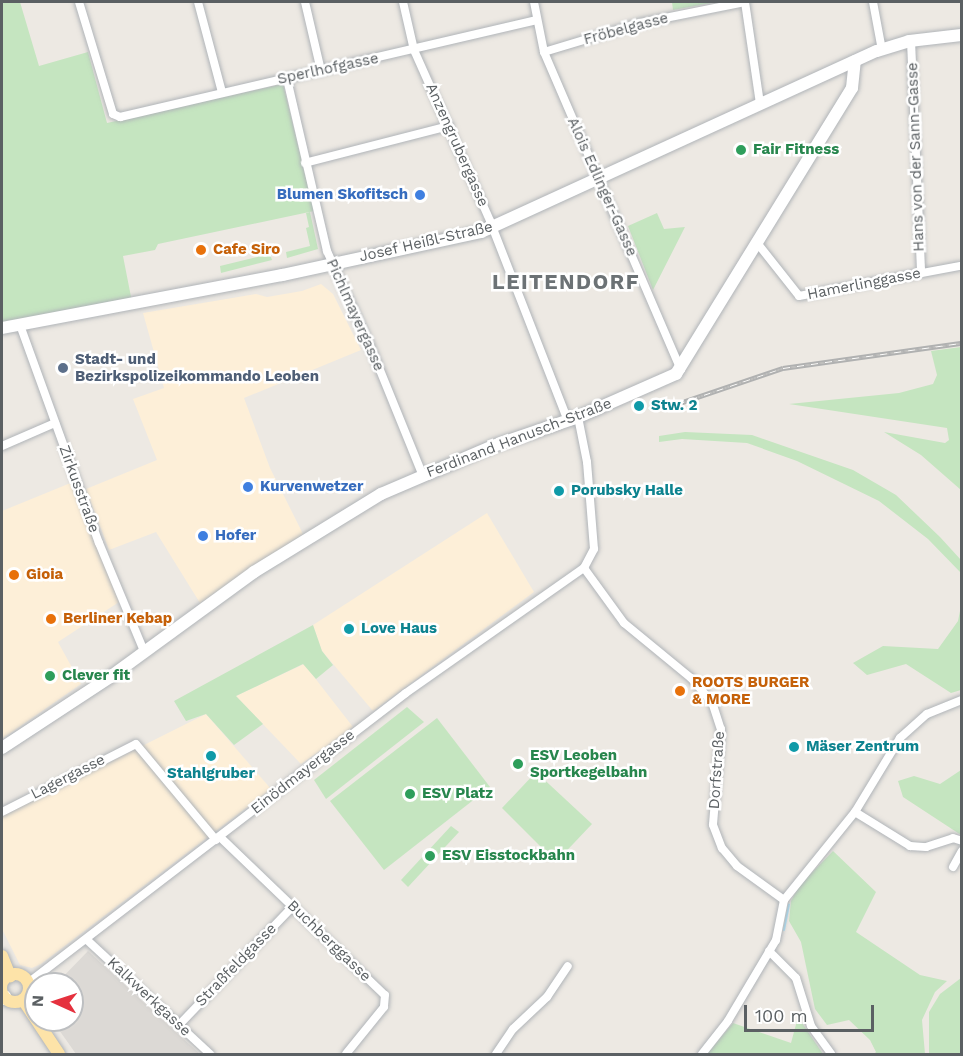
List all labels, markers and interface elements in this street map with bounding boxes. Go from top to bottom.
street label: Fröbelgasse [582,9,670,49]
street label: Sperlhofgasse [276,49,380,89]
street label: Hans von der Sann-Gasse [904,62,928,252]
street label: Anzengrubergasse [422,81,492,209]
street label: Alois Edlinger-Gasse [563,115,641,259]
place label: Fair Fitness [753,141,839,159]
marker: Fair Fitness [734,143,748,157]
place label: Blumen Skofitsch [277,186,408,204]
marker: Blumen Skofitsch [413,188,427,202]
street label: Josef Heißl-Straße [357,218,495,266]
place label: Cafe Siro [213,241,280,259]
marker: Cafe Siro [194,243,208,257]
street label: Pichlmayergasse [322,256,388,374]
street label: Hamerlinggasse [806,264,922,304]
district label: LEITENDORF [492,269,640,295]
place label: Stadt- und Bezirkspolizeikommando Leoben [75,350,319,385]
marker: Stadt- und Bezirkspolizeikommando Leoben [56,361,70,375]
street label: Ferdinand Hanusch-Straße [424,394,614,482]
place label: Stw. 2 [651,397,697,415]
marker: Stw. 2 [632,399,646,413]
street label: Zirkusstraße [55,443,103,535]
place label: Kurvenwetzer [260,478,363,496]
marker: Kurvenwetzer [241,480,255,494]
place label: Porubsky Halle [571,482,683,500]
marker: Porubsky Halle [552,484,566,498]
place label: Hofer [215,527,256,545]
marker: Hofer [196,529,210,543]
place label: Gioia [26,566,63,584]
marker: Gioia [7,568,21,582]
place label: Berliner Kebap [63,610,172,628]
marker: Berliner Kebap [44,612,58,626]
place label: Love Haus [361,620,437,638]
marker: Love Haus [342,622,356,636]
place label: Clever fit [62,667,130,685]
marker: Clever fit [43,669,57,683]
place label: ROOTS BURGER & MORE [692,673,809,708]
marker: ROOTS BURGER & MORE [673,684,687,698]
street label: Einödmayergasse [248,726,358,818]
street label: Dorfstraße [705,730,729,810]
place label: Mäser Zentrum [806,738,919,756]
marker: Mäser Zentrum [787,740,801,754]
place label: ESV Leoben Sportkegelbahn [530,746,647,781]
marker: Stahlgruber [204,749,218,763]
street label: Lagergasse [28,751,108,803]
marker: ESV Leoben Sportkegelbahn [511,757,525,771]
place label: Stahlgruber [167,765,255,783]
place label: ESV Platz [422,785,493,803]
marker: ESV Platz [403,787,417,801]
place label: ESV Eisstockbahn [442,847,575,865]
marker: ESV Eisstockbahn [423,849,437,863]
street label: Buchberggasse [283,897,375,985]
street label: Straßfeldgasse [192,920,280,1010]
street label: Kalkwerkgasse [103,954,195,1040]
north arrow [24,972,84,1032]
scale bar [747,993,878,1031]
text: N [28,995,47,1008]
text: 100 m [755,1005,808,1026]

